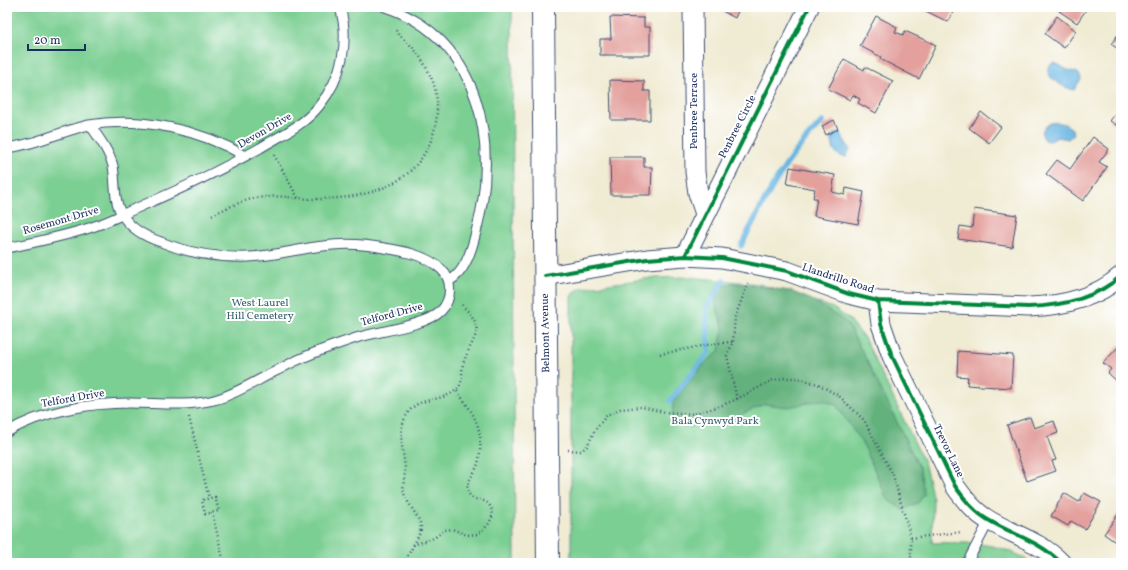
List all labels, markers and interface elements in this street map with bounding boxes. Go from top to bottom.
scale bar [28,26,85,52]
text: 20 m [34,33,61,49]
street label: Penbree Terrace [687,73,702,149]
street label: Penbree Circle [716,93,760,161]
street label: Devon Drive [235,109,295,153]
street label: Rosemont Drive [21,203,101,239]
street label: Llandrillo Road [800,260,876,298]
street label: Belmont Avenue [538,293,554,373]
park label: West Laurel Hill Cemetery [226,296,294,324]
street label: Telford Drive [359,300,425,330]
street label: Telford Drive [40,386,106,412]
park label: Bala Cynwyd Park [671,414,759,429]
street label: Trevor Lane [929,422,967,480]

